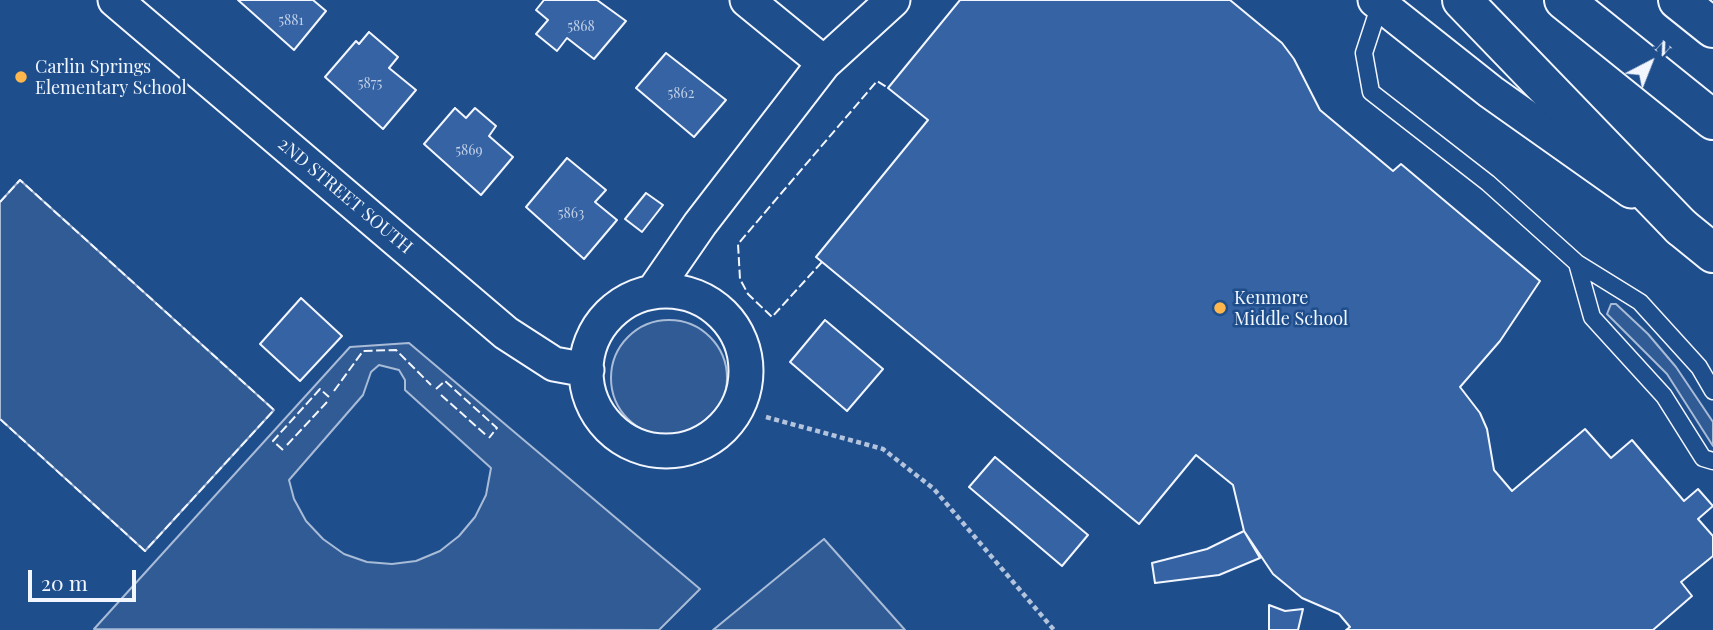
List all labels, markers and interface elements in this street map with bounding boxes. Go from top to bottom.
house number: 5881 [278,13,304,29]
house number: 5868 [567,19,595,35]
north arrow [1615,28,1685,98]
text: N [1650,33,1678,62]
place label: Carlin Springs Elementary School [35,56,187,98]
marker: Carlin Springs Elementary School [13,69,29,85]
house number: 5875 [358,76,382,92]
house number: 5862 [667,86,695,102]
street label: 2ND STREET SOUTH [273,133,417,259]
house number: 5869 [455,143,483,159]
house number: 5863 [558,206,584,222]
place label: Kenmore Middle School [1234,287,1348,330]
marker: Kenmore Middle School [1212,300,1228,316]
scale bar [32,556,140,600]
text: 20 m [41,568,88,596]

